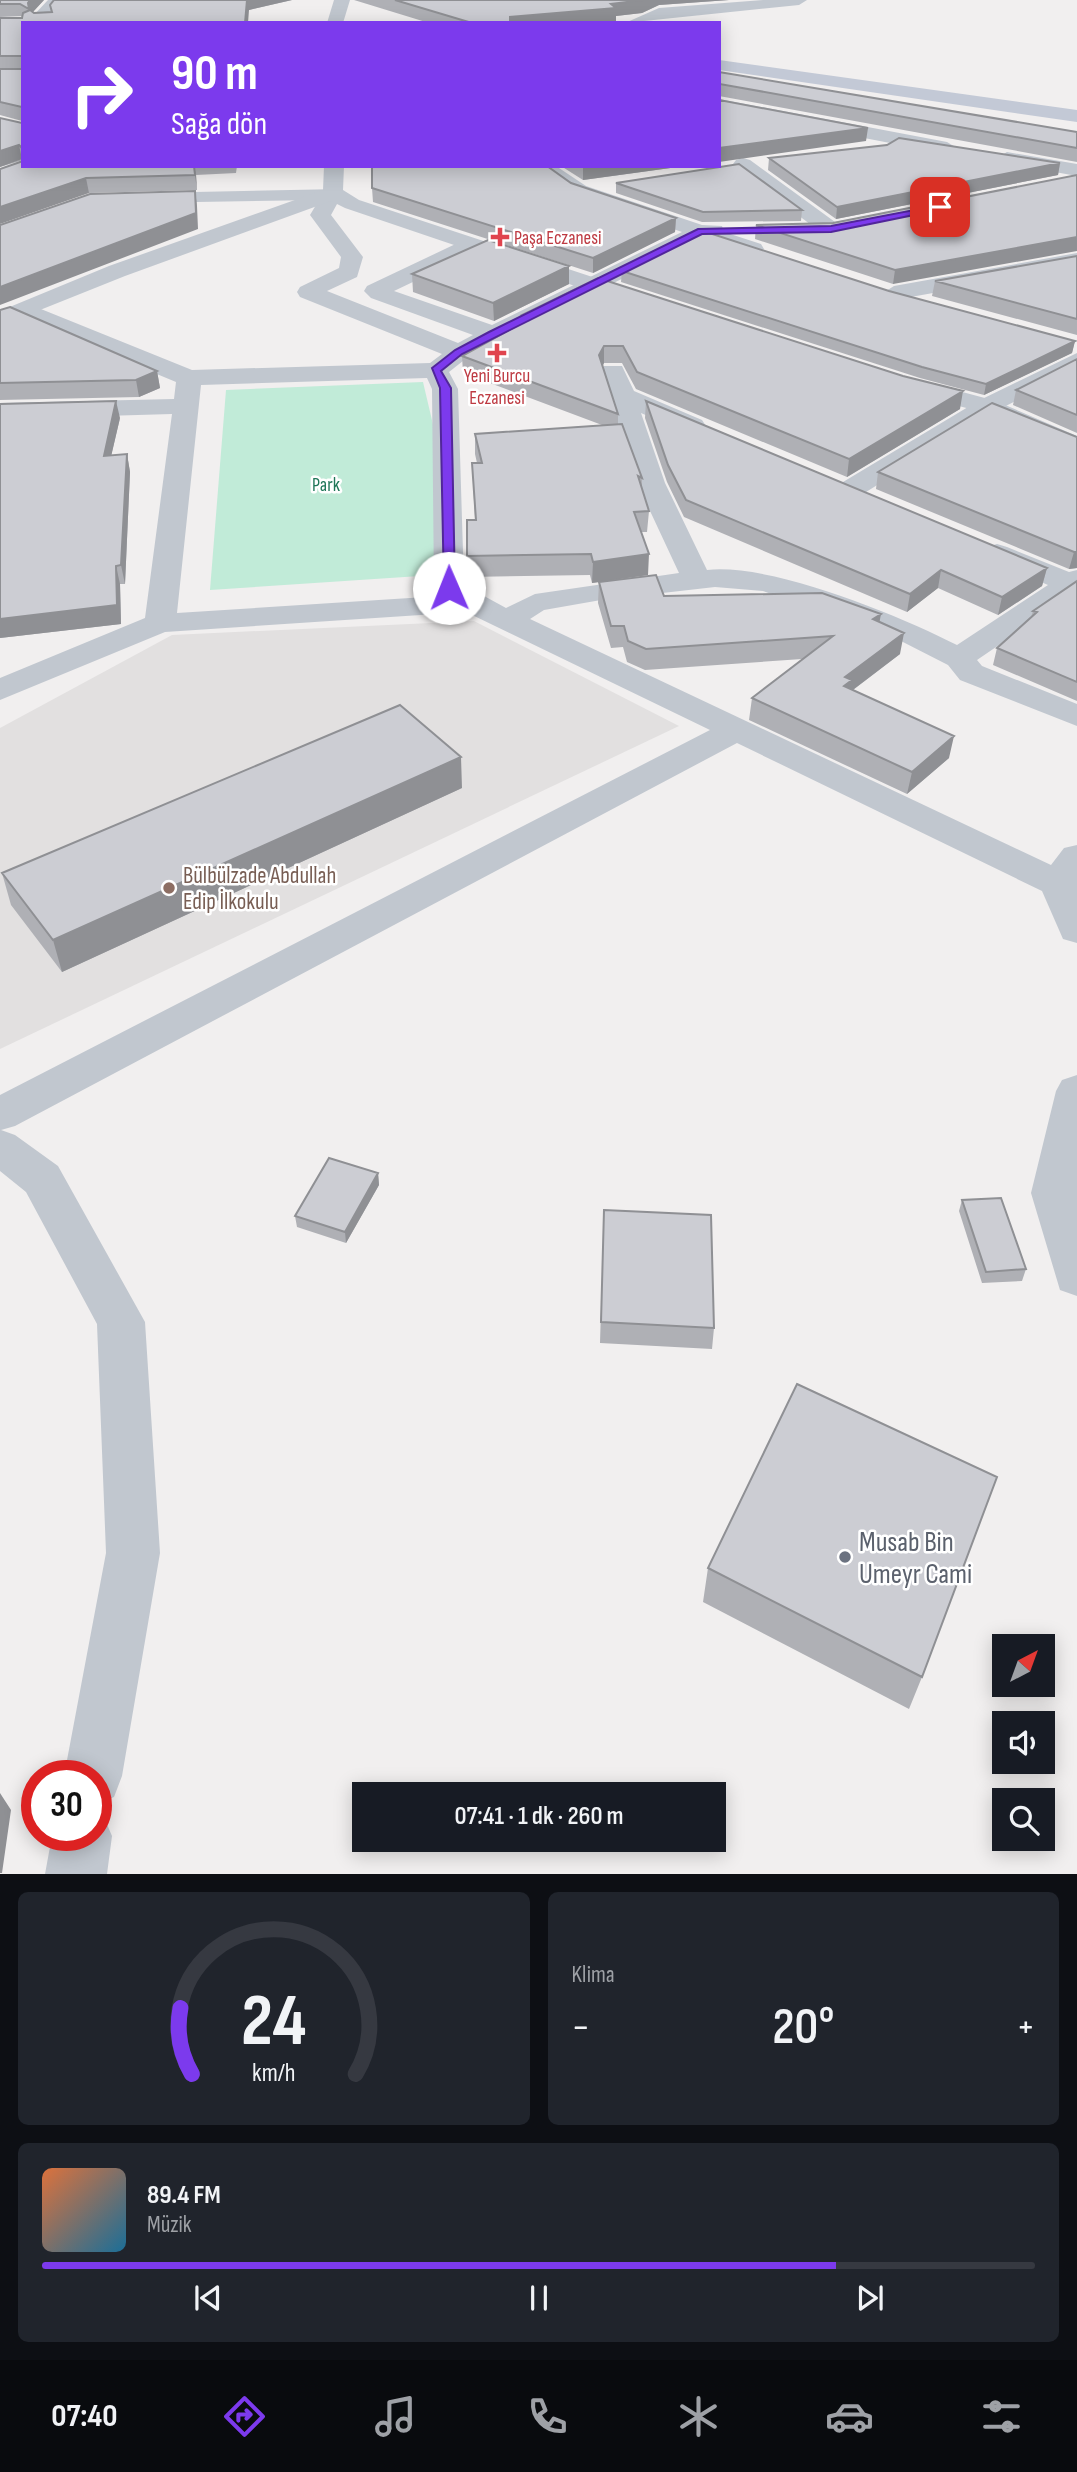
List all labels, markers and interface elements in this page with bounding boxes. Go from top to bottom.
text: 90 m [171,45,258,104]
icon: right [56,49,147,140]
text: Sağa dön [171,105,267,144]
pin [910,177,970,237]
icon: arrive [921,188,959,226]
place label: Paşa Eczanesi [514,227,602,250]
marker: Paşa Eczanesi [492,229,508,245]
marker: Yeni Burcu Eczanesi [489,345,505,361]
place label: Yeni Burcu Eczanesi [464,365,530,410]
park label: Park [312,474,341,497]
position arrow [412,551,486,625]
place label: Bülbülzade Abdullah Edip İlkokulu [183,862,336,916]
marker: Bülbülzade Abdullah Edip İlkokulu [161,880,177,896]
place label: Musab Bin Umeyr Cami [859,1526,972,1591]
marker: Musab Bin Umeyr Cami [837,1549,853,1565]
north arrow [992,1634,1055,1698]
map controls [992,1634,1055,1851]
button: sound [992,1711,1055,1774]
speed limit sign: 30 [21,1760,112,1851]
button: search [992,1788,1055,1851]
text: 07:41 · 1 dk · 260 m [454,1801,624,1832]
text: Klima [572,1961,615,1989]
text: 24 [241,1979,306,2067]
text: 20° [772,1996,834,2059]
text: − [572,2005,590,2050]
text: + [1016,2005,1035,2050]
text: km/h [252,2058,295,2089]
text: 89.4 FM [147,2180,221,2211]
text: Müzik [147,2211,192,2239]
icon: previous [189,2279,227,2317]
icon: pause [520,2279,558,2317]
icon: next [851,2279,889,2317]
icon: directions [220,2392,269,2441]
icon: music [371,2392,420,2441]
icon: phone [523,2392,572,2441]
icon: climate [674,2392,723,2441]
icon: car [825,2392,874,2441]
icon: filters [977,2392,1026,2441]
text: 07:40 [51,2397,117,2436]

